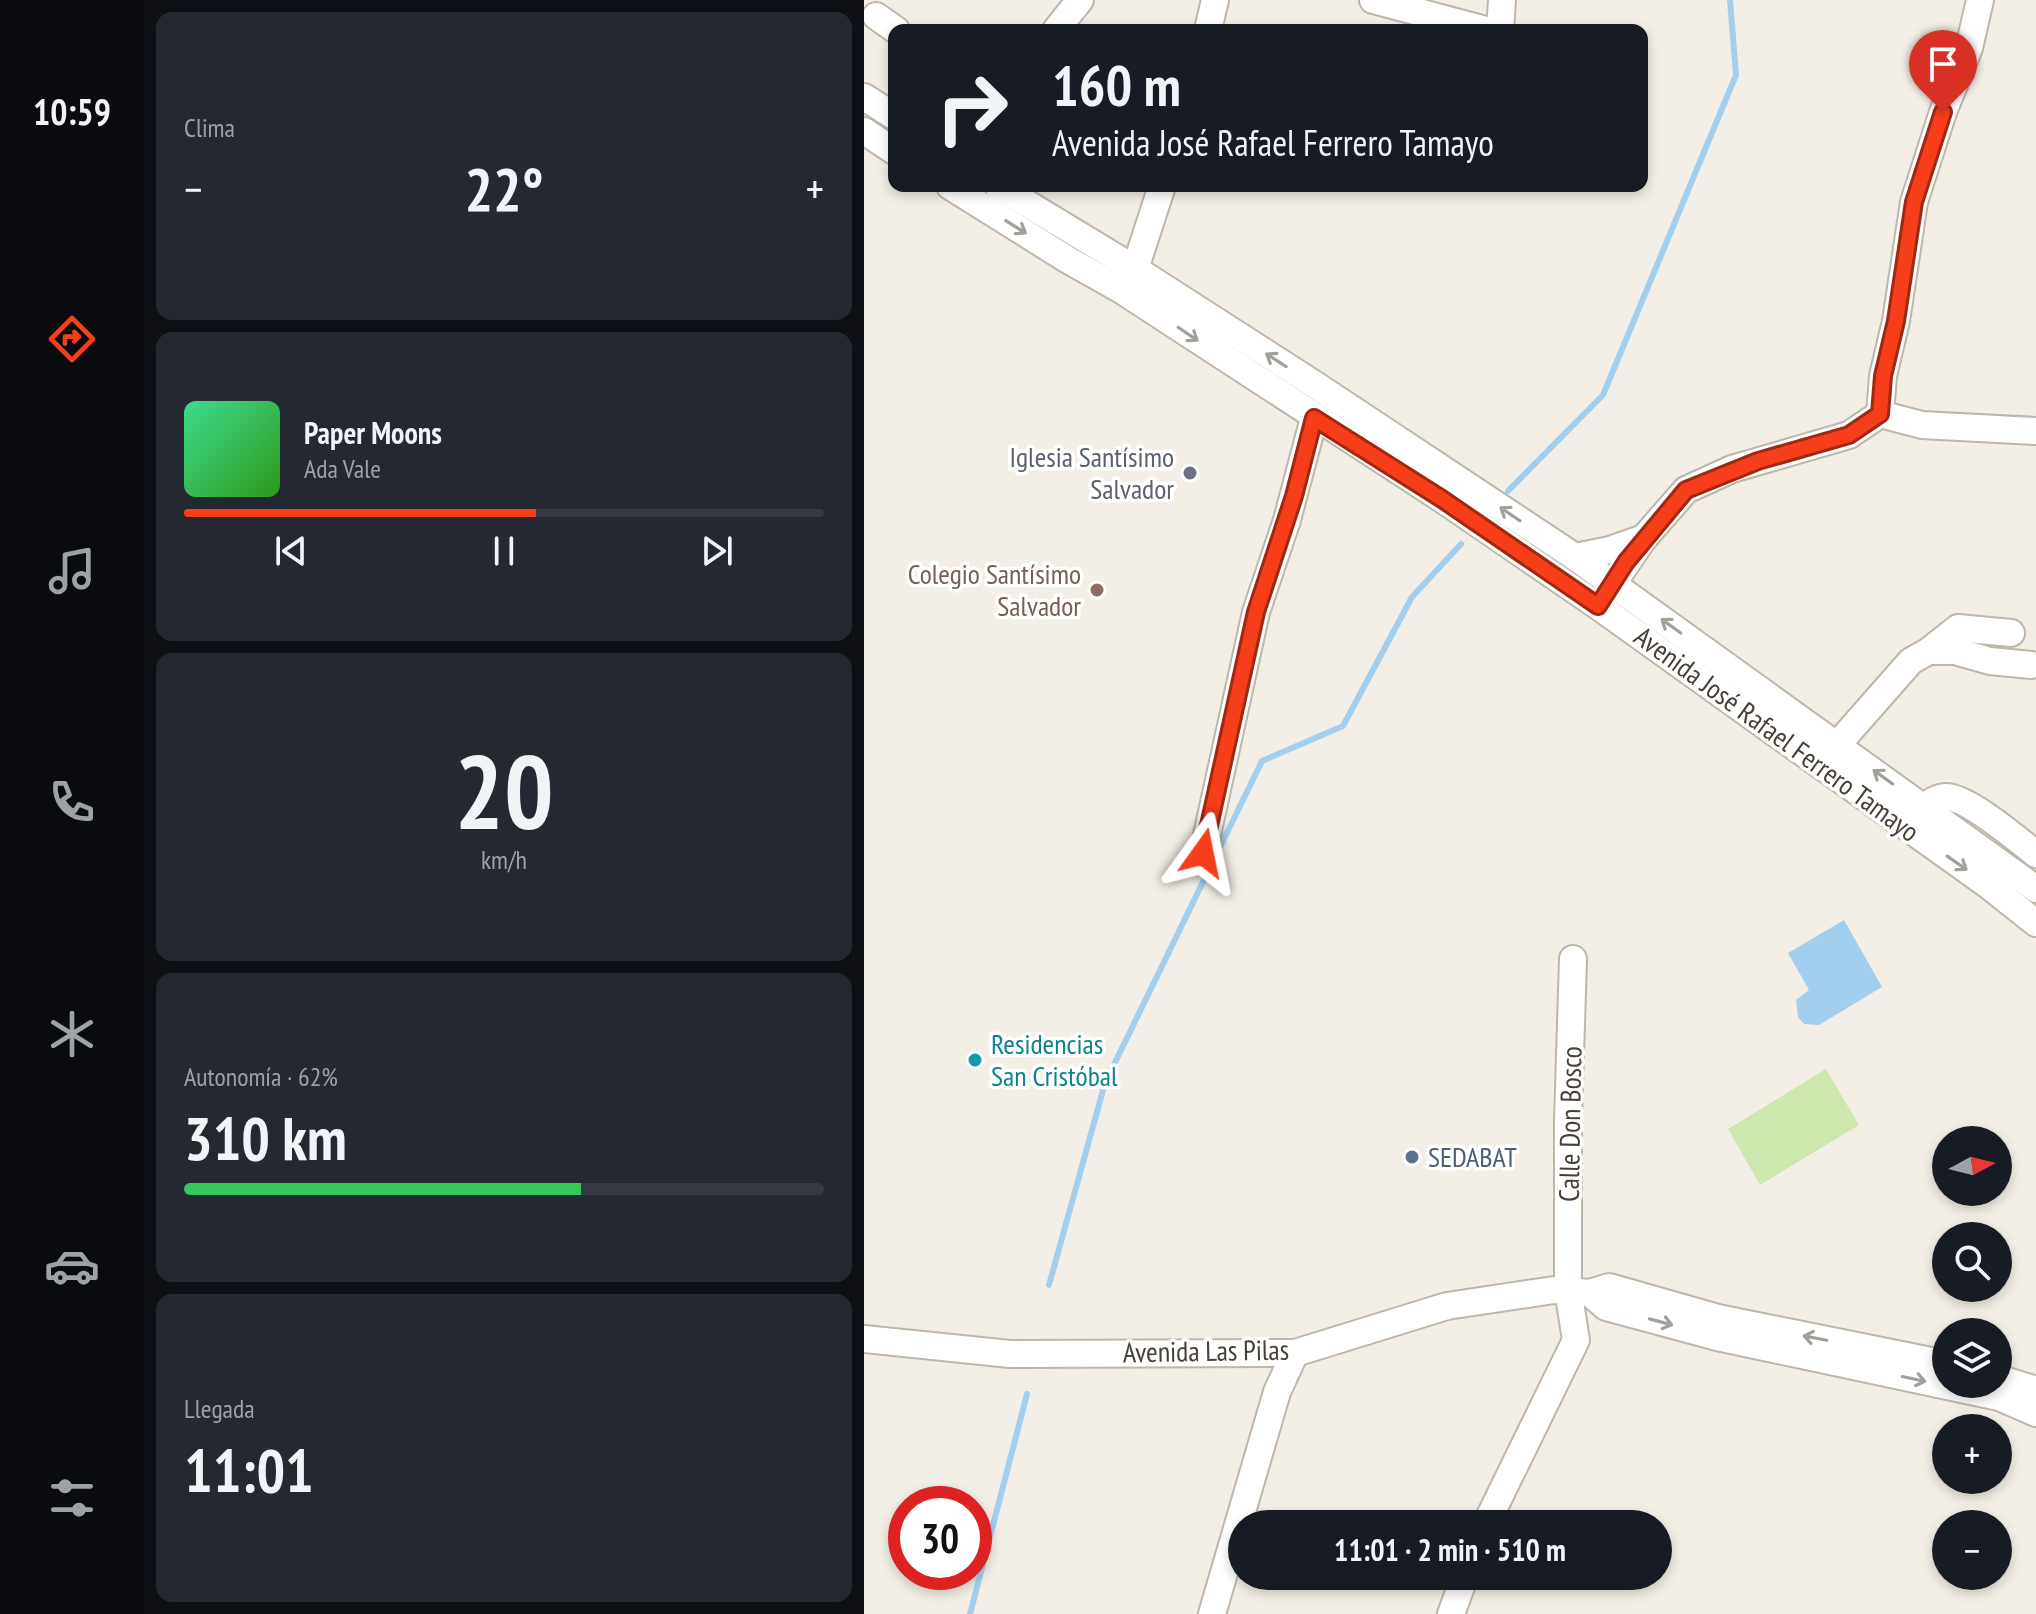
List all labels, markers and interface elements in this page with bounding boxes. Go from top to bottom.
pin [1909,30,1977,112]
icon: arrive [1921,42,1965,86]
text: 160 m [1052,49,1181,121]
icon: right [920,56,1024,160]
text: 10:59 [33,88,111,135]
text: Clima [184,111,235,144]
text: Avenida José Rafael Ferrero Tamayo [1052,119,1494,166]
text: 22° [464,150,544,228]
text: − [184,160,202,217]
text: + [806,160,824,217]
one-way arrow [1004,220,1027,236]
icon: directions [44,311,100,367]
one-way arrow [1177,326,1199,342]
one-way arrow [1266,352,1288,369]
text: Paper Moons [304,413,442,452]
place label: Iglesia Santísimo Salvador [1009,438,1174,507]
text: Ada Vale [304,452,381,485]
marker: Iglesia Santísimo Salvador [1181,464,1199,482]
one-way arrow [1499,505,1522,521]
icon: previous [269,529,313,573]
icon: pause [482,529,526,573]
icon: next [695,529,739,573]
icon: music [44,543,100,599]
place label: Colegio Santísimo Salvador [908,555,1081,624]
marker: Colegio Santísimo Salvador [1088,581,1106,599]
street label: Avenida José Rafael Ferrero Tamayo [1627,618,1927,850]
one-way arrow [1660,618,1682,634]
text: 20 [454,723,554,858]
one-way arrow [1872,769,1894,785]
icon: phone [44,774,100,830]
position arrow [1161,811,1245,895]
text: km/h [481,843,527,876]
one-way arrow [1946,855,1968,871]
icon: climate [44,1006,100,1062]
place label: Residencias San Cristóbal [991,1025,1118,1094]
street label: Calle Don Bosco [1550,1046,1589,1202]
marker: Residencias San Cristóbal [966,1051,984,1069]
text: Autonomía · 62% [184,1060,338,1093]
text: 310 km [184,1099,347,1177]
north arrow [1932,1126,2012,1206]
map controls [1932,1126,2012,1590]
place label: SEDABAT [1428,1138,1517,1175]
marker: SEDABAT [1403,1148,1421,1166]
button: search [1932,1222,2012,1302]
icon: car [44,1238,100,1294]
one-way arrow [1647,1315,1673,1330]
button: layers [1932,1318,2012,1398]
one-way arrow [1802,1329,1828,1344]
street label: Avenida Las Pilas [1123,1331,1289,1370]
one-way arrow [1901,1372,1926,1387]
text: Llegada [184,1392,255,1425]
button: + [1932,1414,2012,1494]
text: 11:01 [184,1431,314,1509]
icon: filters [44,1470,100,1526]
speed limit sign: 30 [888,1486,992,1590]
button: − [1932,1510,2012,1590]
text: 11:01 · 2 min · 510 m [1334,1530,1566,1569]

